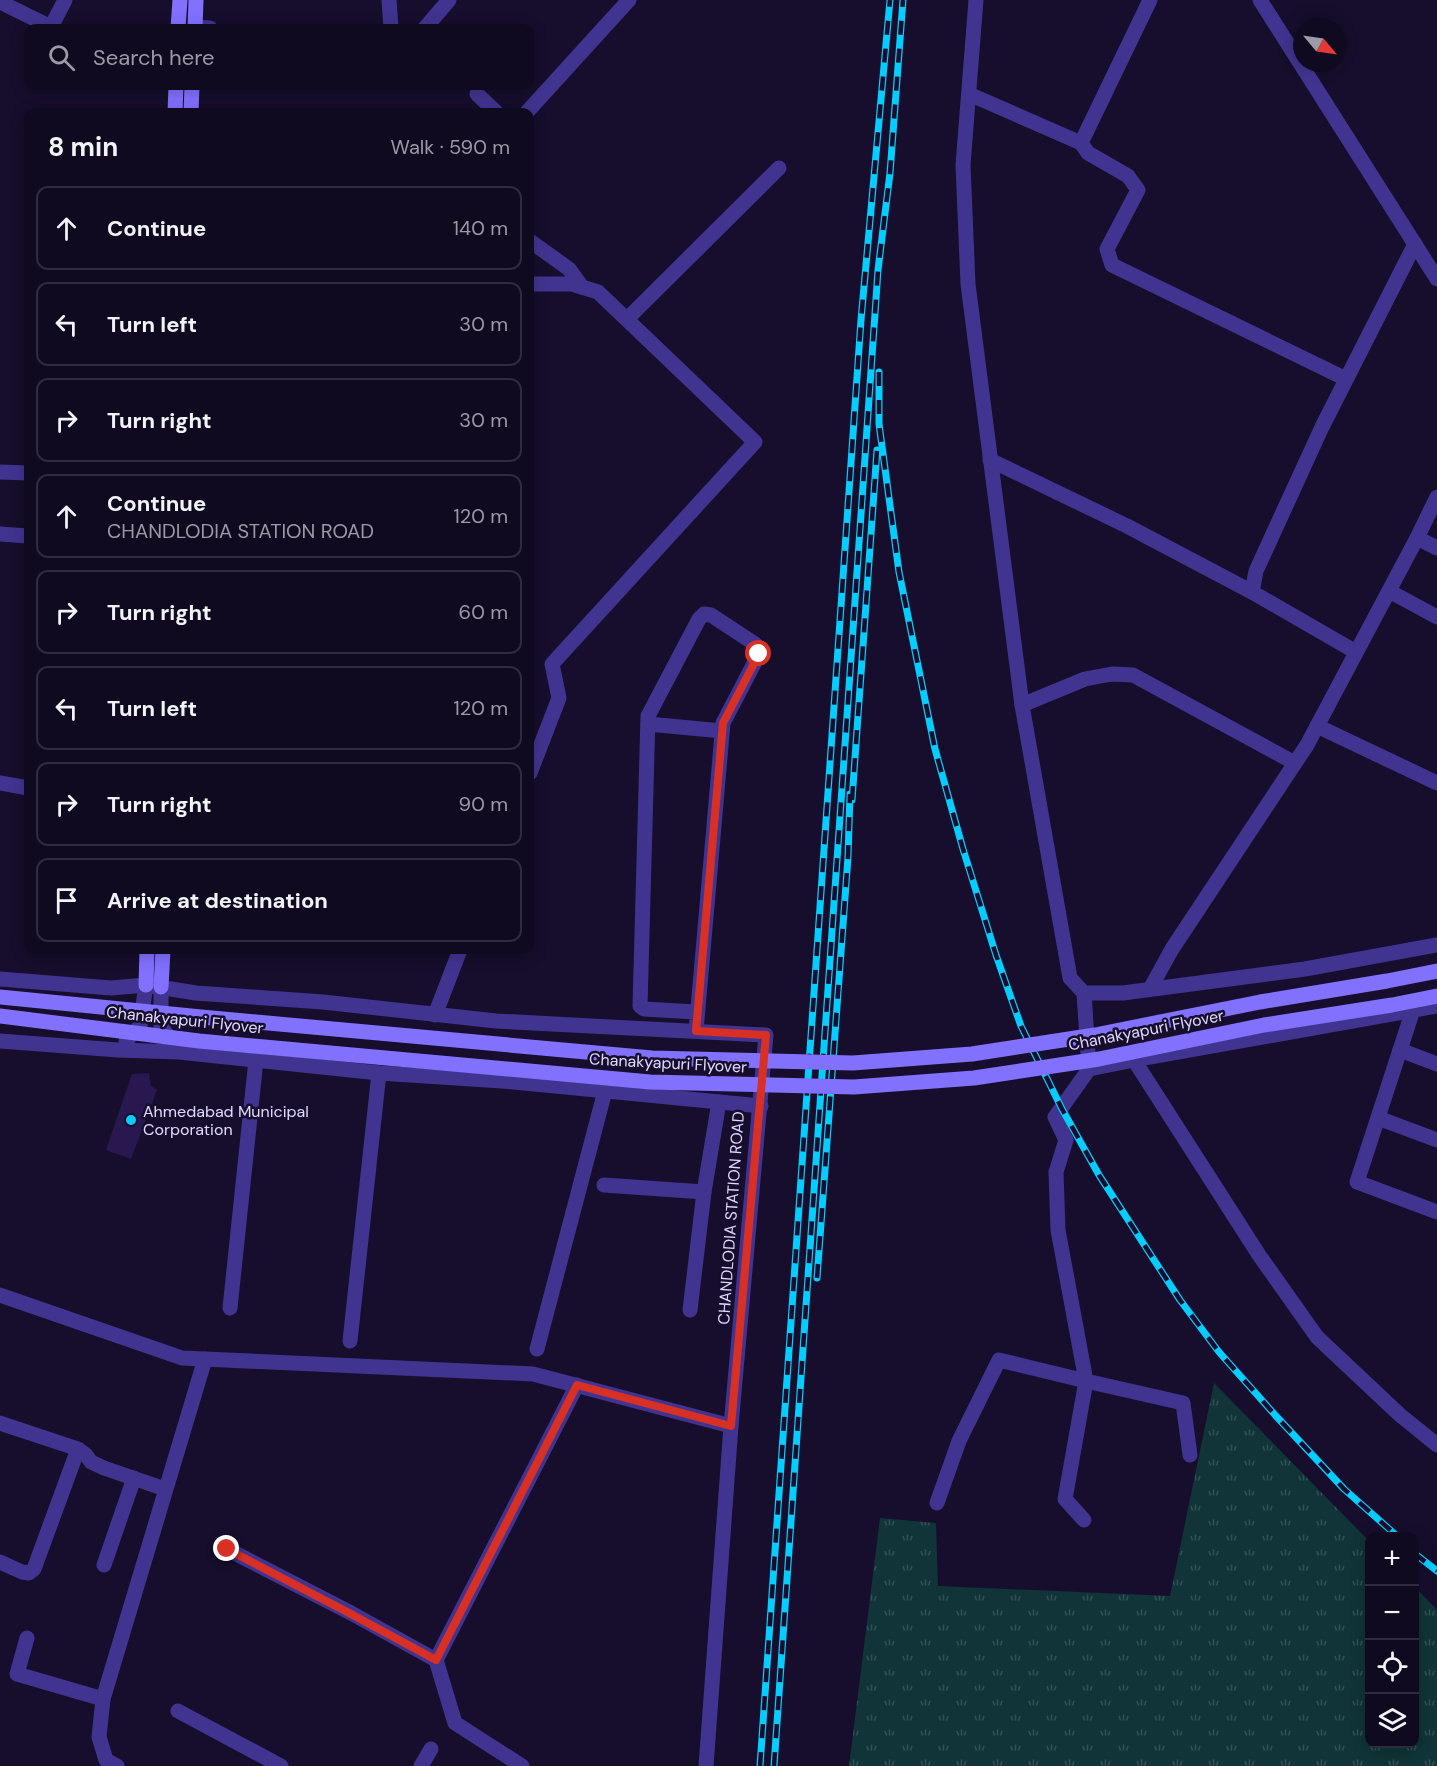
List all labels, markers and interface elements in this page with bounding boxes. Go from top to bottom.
north arrow [1293,18,1347,72]
search box [24,24,534,90]
icon: search [45,41,78,74]
text: Search here [93,43,214,72]
text: 8 min [48,130,118,164]
text: Walk · 590 m [391,134,510,160]
icon: ahead [50,212,83,245]
text: Continue [107,214,206,243]
text: 140 m [453,215,508,241]
icon: left [50,308,83,341]
text: Turn left [107,310,197,339]
text: 30 m [459,311,508,337]
icon: right [50,404,83,437]
text: Turn right [107,406,212,435]
text: 30 m [459,407,508,433]
text: Continue [107,489,206,518]
icon: ahead [50,500,83,533]
text: 120 m [454,503,508,529]
text: CHANDLODIA STATION ROAD [107,518,374,544]
icon: right [50,596,83,629]
text: Turn right [107,598,212,627]
text: 60 m [459,599,508,625]
route start [745,640,771,666]
icon: left [50,692,83,725]
text: Turn left [107,694,197,723]
text: 120 m [454,695,508,721]
icon: right [50,788,83,821]
text: Turn right [107,790,212,819]
text: 90 m [459,791,508,817]
icon: arrive [50,884,83,917]
text: Arrive at destination [107,886,328,915]
street label: Chanakyapuri Flyover [105,1001,265,1039]
street label: Chanakyapuri Flyover [1066,1005,1226,1055]
street label: Chanakyapuri Flyover [589,1048,748,1078]
place label: Ahmedabad Municipal Corporation [143,1101,309,1140]
street label: CHANDLODIA STATION ROAD [713,1111,749,1325]
marker: Ahmedabad Municipal Corporation [124,1113,138,1127]
map controls [1365,1532,1419,1748]
button: + [1365,1532,1419,1586]
route end [213,1535,239,1561]
button: − [1365,1586,1419,1640]
button: locate [1365,1640,1419,1694]
button: layers [1365,1694,1419,1748]

